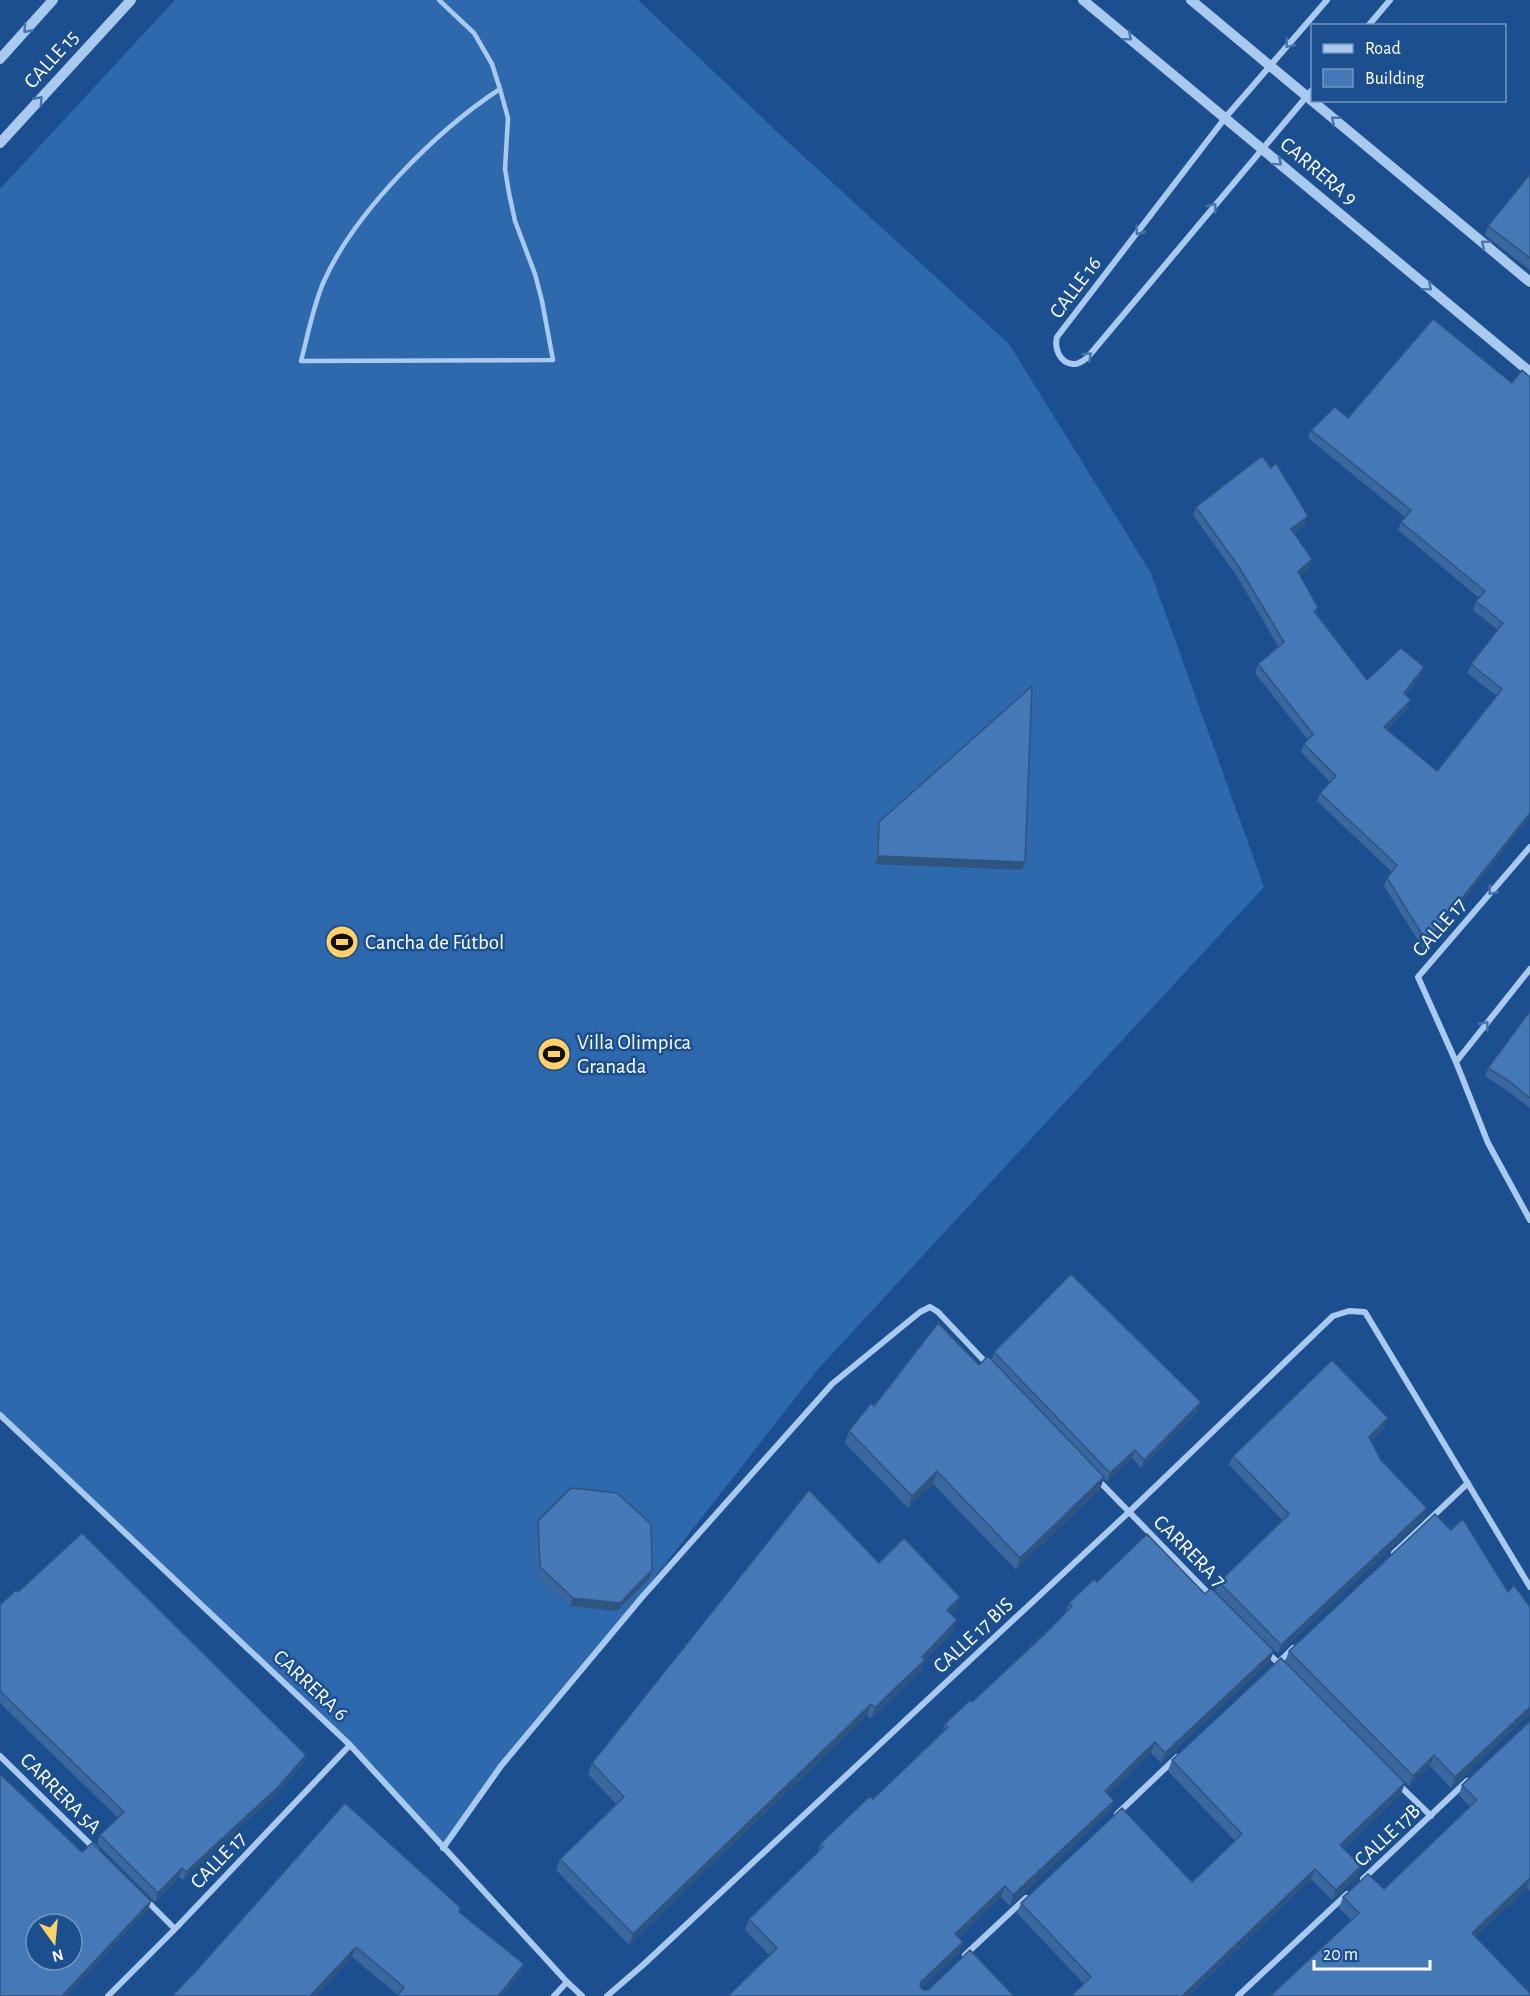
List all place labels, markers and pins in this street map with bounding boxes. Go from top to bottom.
sports icon: Cancha de Fútbol [324,924,360,960]
place label: Cancha de Fútbol [365,932,504,953]
place label: Villa Olimpica Granada [577,1032,692,1077]
sports icon: Villa Olimpica Granada [536,1036,572,1072]

